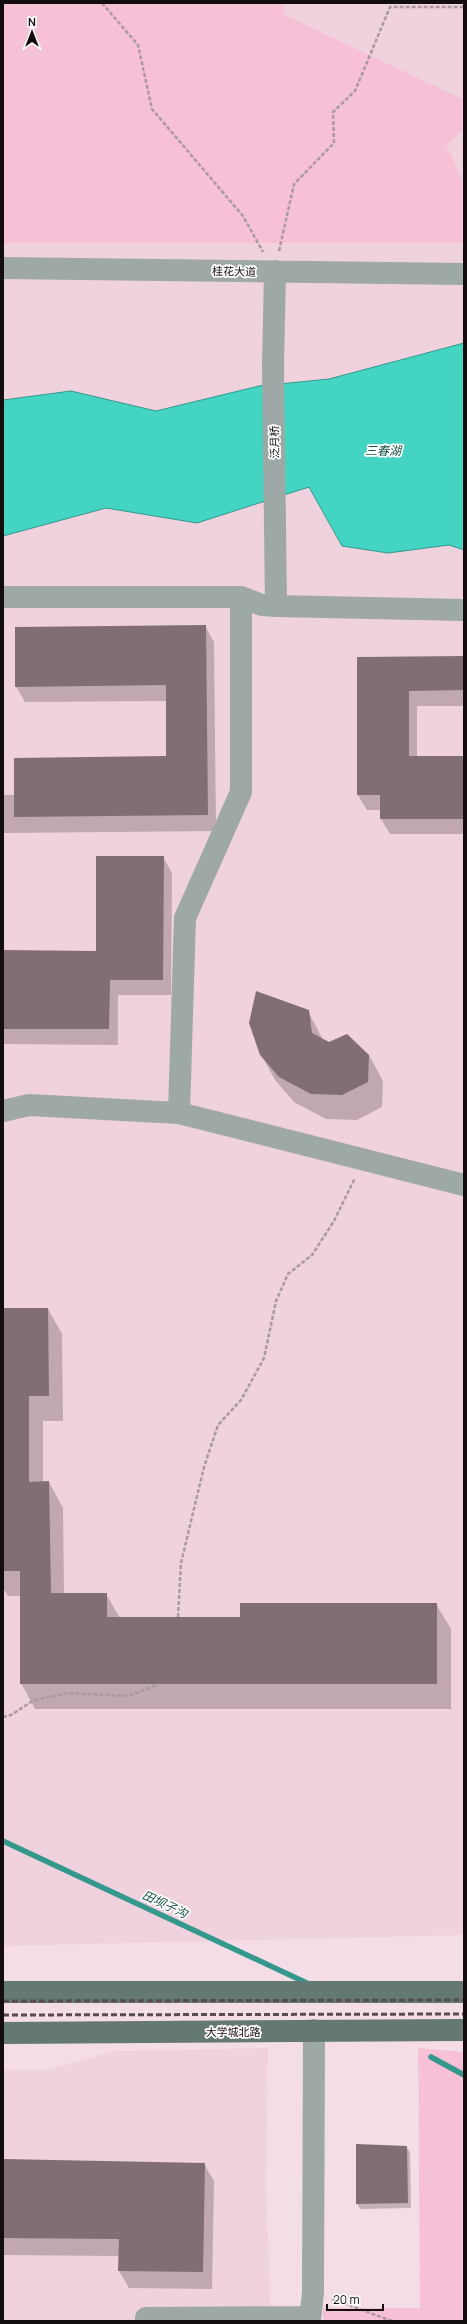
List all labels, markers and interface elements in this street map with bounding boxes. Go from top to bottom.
north arrow [12,12,52,52]
text: N [28,14,36,29]
street label: 桂花大道 [212,263,256,279]
street label: 泛月桥 [266,425,282,459]
water label: 三春湖 [365,442,403,459]
water label: 田坝子沟 [140,1886,192,1923]
street label: 大学城北路 [206,2024,261,2039]
scale bar [327,2286,383,2312]
text: 20 m [333,2291,360,2308]

